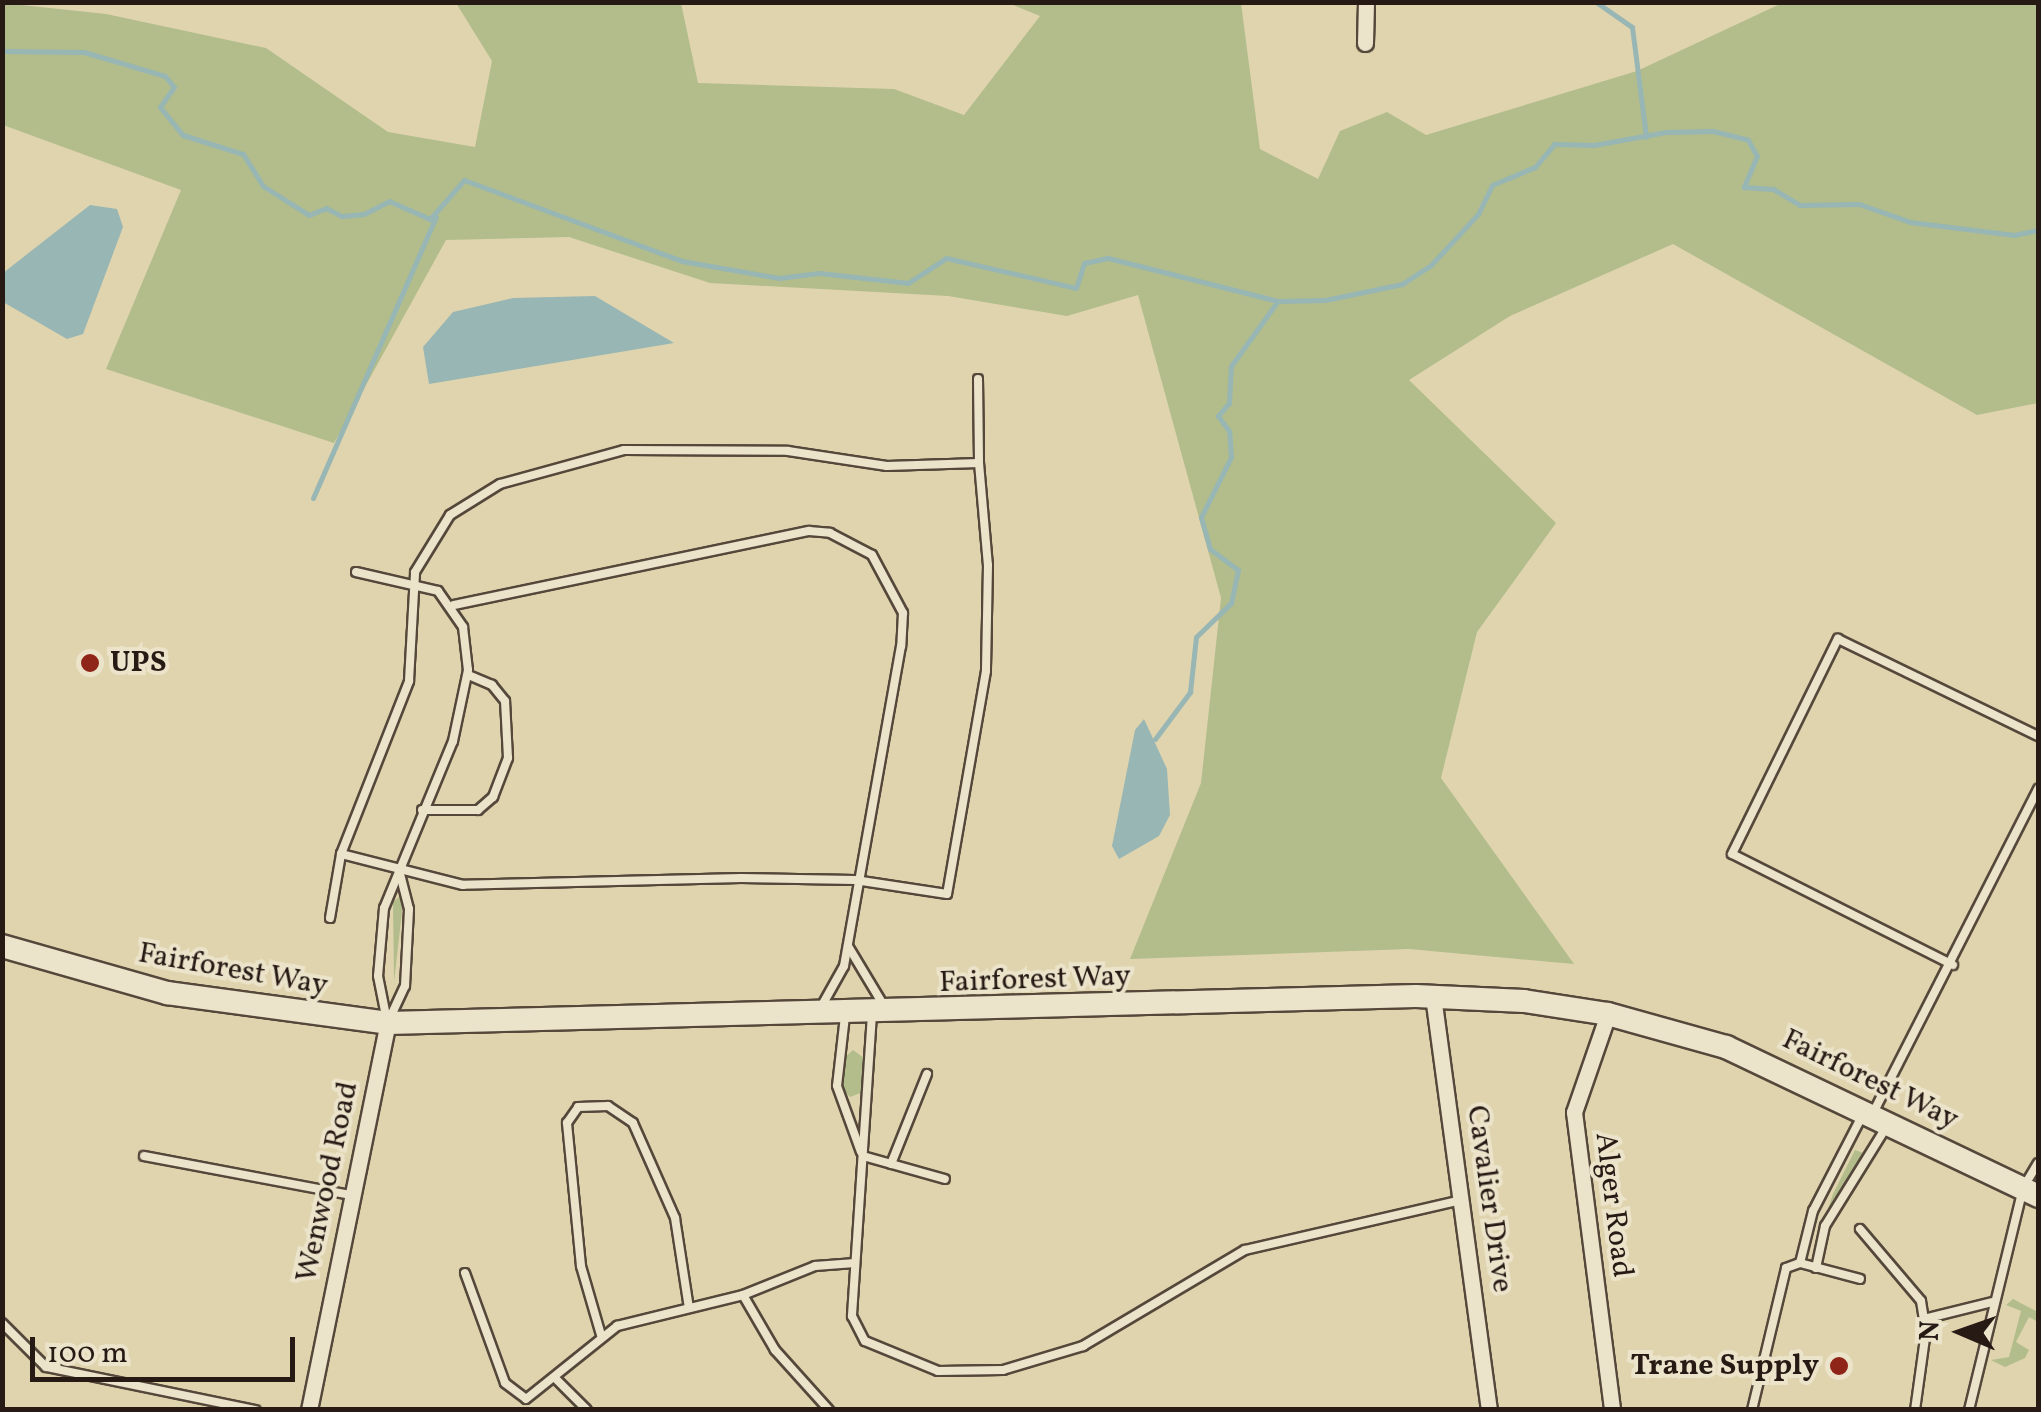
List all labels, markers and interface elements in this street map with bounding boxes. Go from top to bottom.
place label: UPS [110,645,166,681]
marker: UPS [79,652,101,674]
street label: Fairforest Way [135,936,331,1004]
street label: Fairforest Way [938,959,1132,1001]
street label: Fairforest Way [1776,1022,1964,1138]
street label: Wenwood Road [289,1078,367,1286]
street label: Cavalier Drive [1458,1103,1520,1295]
street label: Alger Road [1586,1130,1640,1280]
north arrow [1911,1282,2011,1382]
scale bar [35,1317,300,1379]
text: N [1911,1320,1950,1342]
text: 100 m [47,1333,128,1375]
place label: Trane Supply [1631,1348,1819,1384]
marker: Trane Supply [1828,1355,1850,1377]

